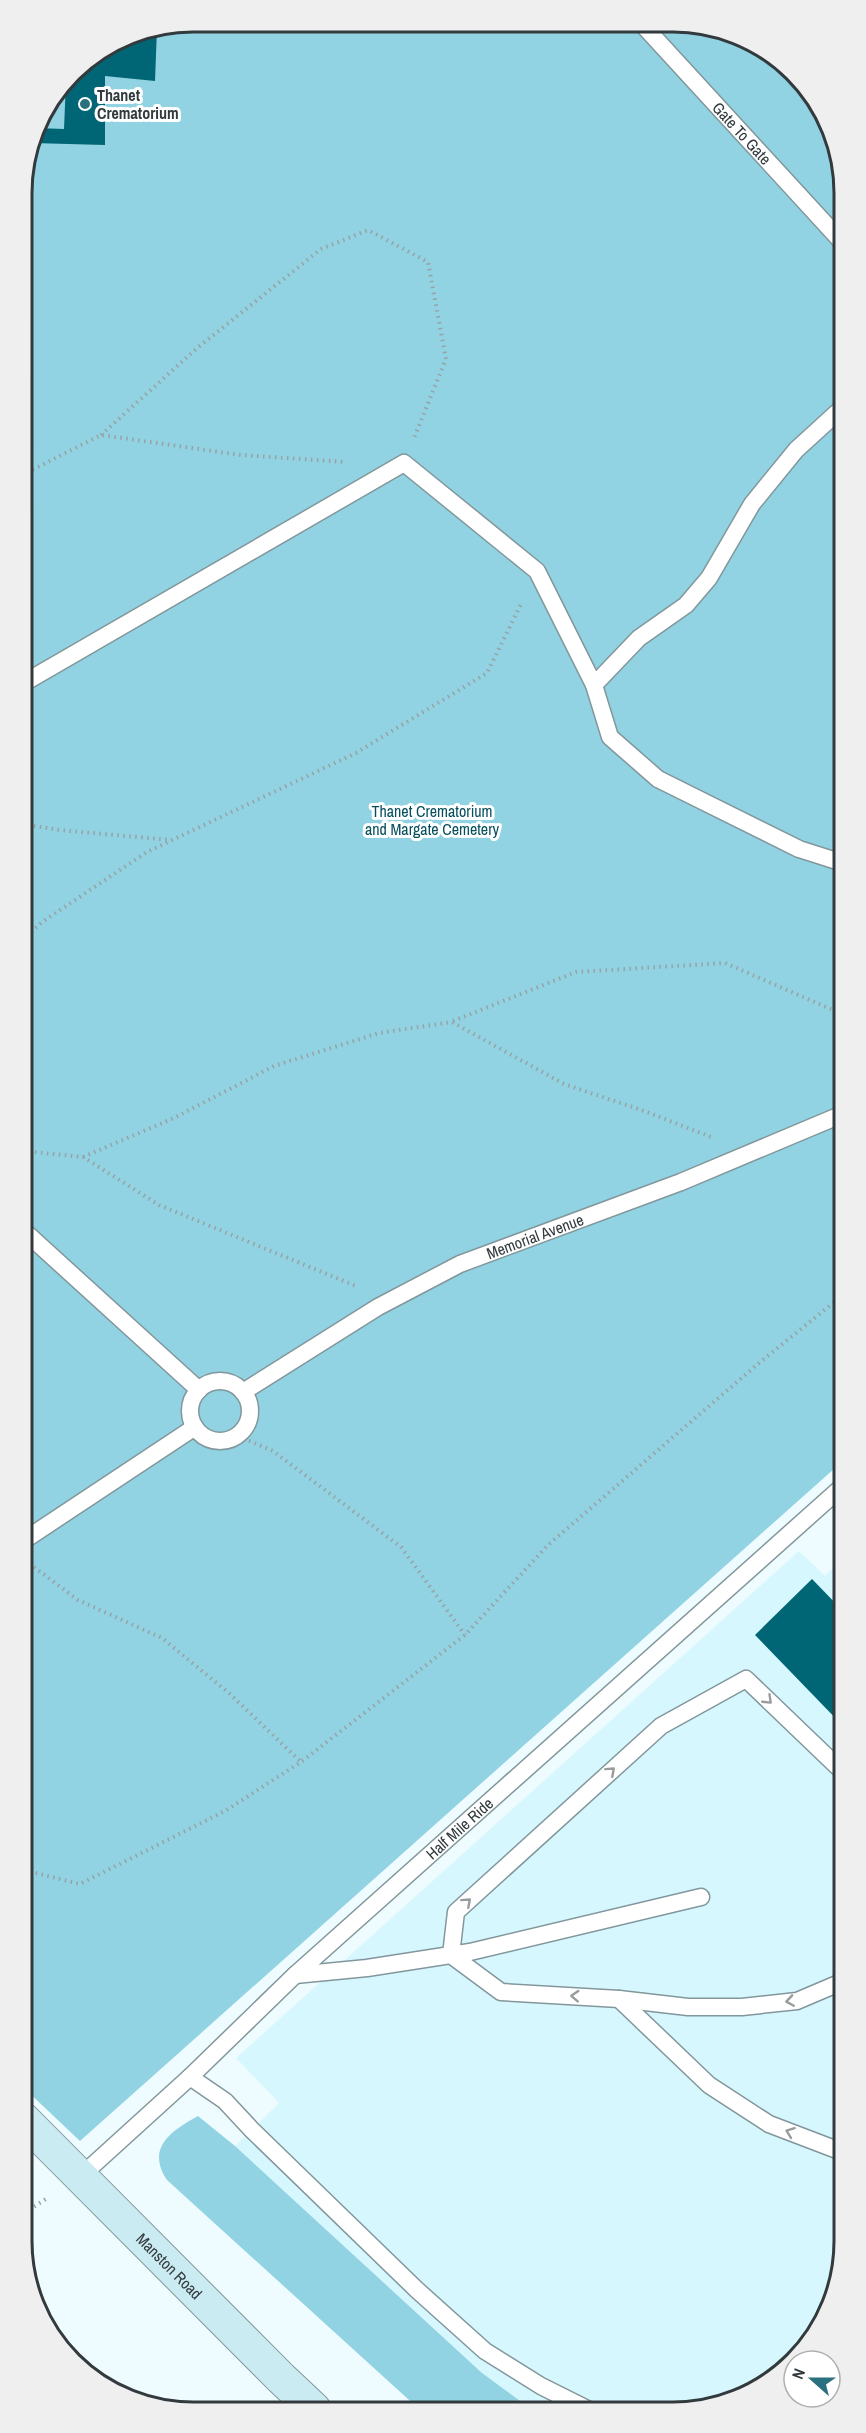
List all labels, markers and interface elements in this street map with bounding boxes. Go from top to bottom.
place label: Thanet Crematorium [97,84,179,124]
marker: Thanet Crematorium [78,97,92,111]
street label: Gate To Gate [708,97,776,169]
park label: Thanet Crematorium and Margate Cemetery [365,800,500,840]
street label: Memorial Avenue [483,1208,587,1264]
one-way arrow [762,1693,772,1704]
one-way arrow [604,1767,615,1778]
street label: Half Mile Ride [421,1792,498,1864]
one-way arrow [460,1898,470,1909]
one-way arrow [570,1990,579,2003]
one-way arrow [785,1995,795,2007]
one-way arrow [785,2127,796,2139]
street label: Manston Road [131,2228,207,2304]
north arrow [782,2349,842,2409]
text: N [786,2365,810,2382]

